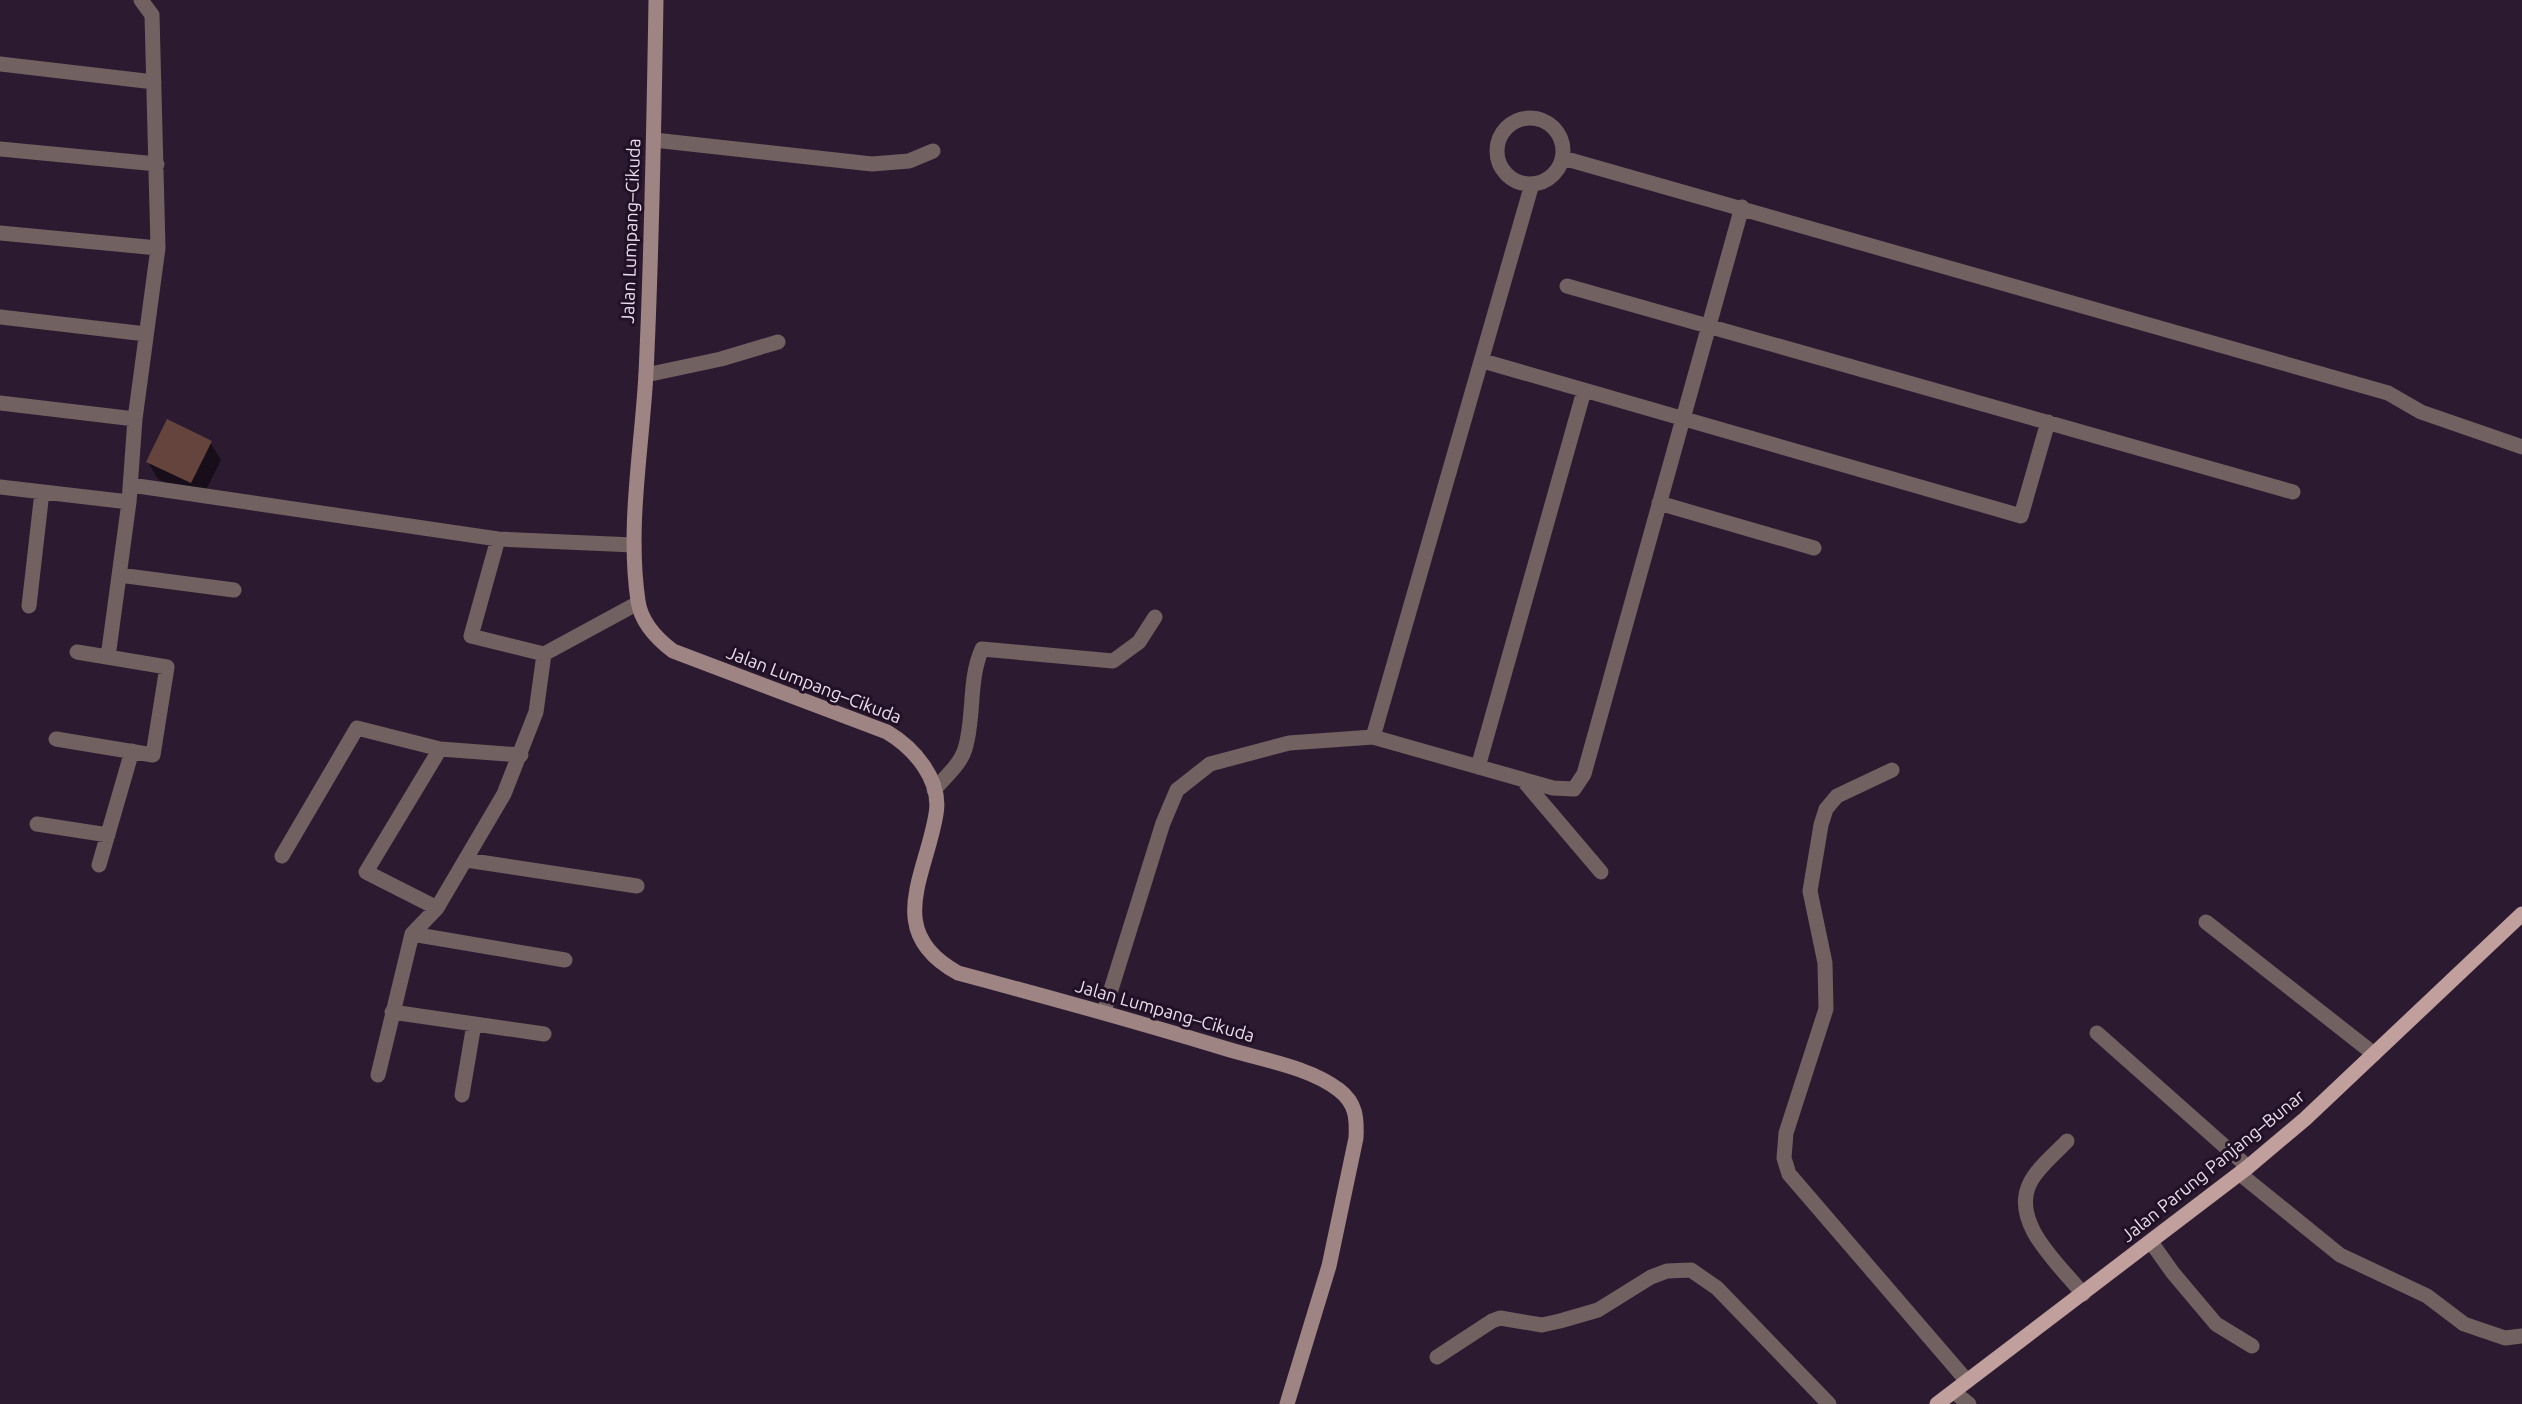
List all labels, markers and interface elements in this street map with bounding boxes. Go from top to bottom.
street label: Jalan Lumpang–Cikuda [617,138,643,324]
street label: Jalan Lumpang–Cikuda [724,642,904,727]
street label: Jalan Lumpang–Cikuda [1073,975,1257,1045]
street label: Jalan Parung Panjang–Bunar [2117,1085,2308,1245]

